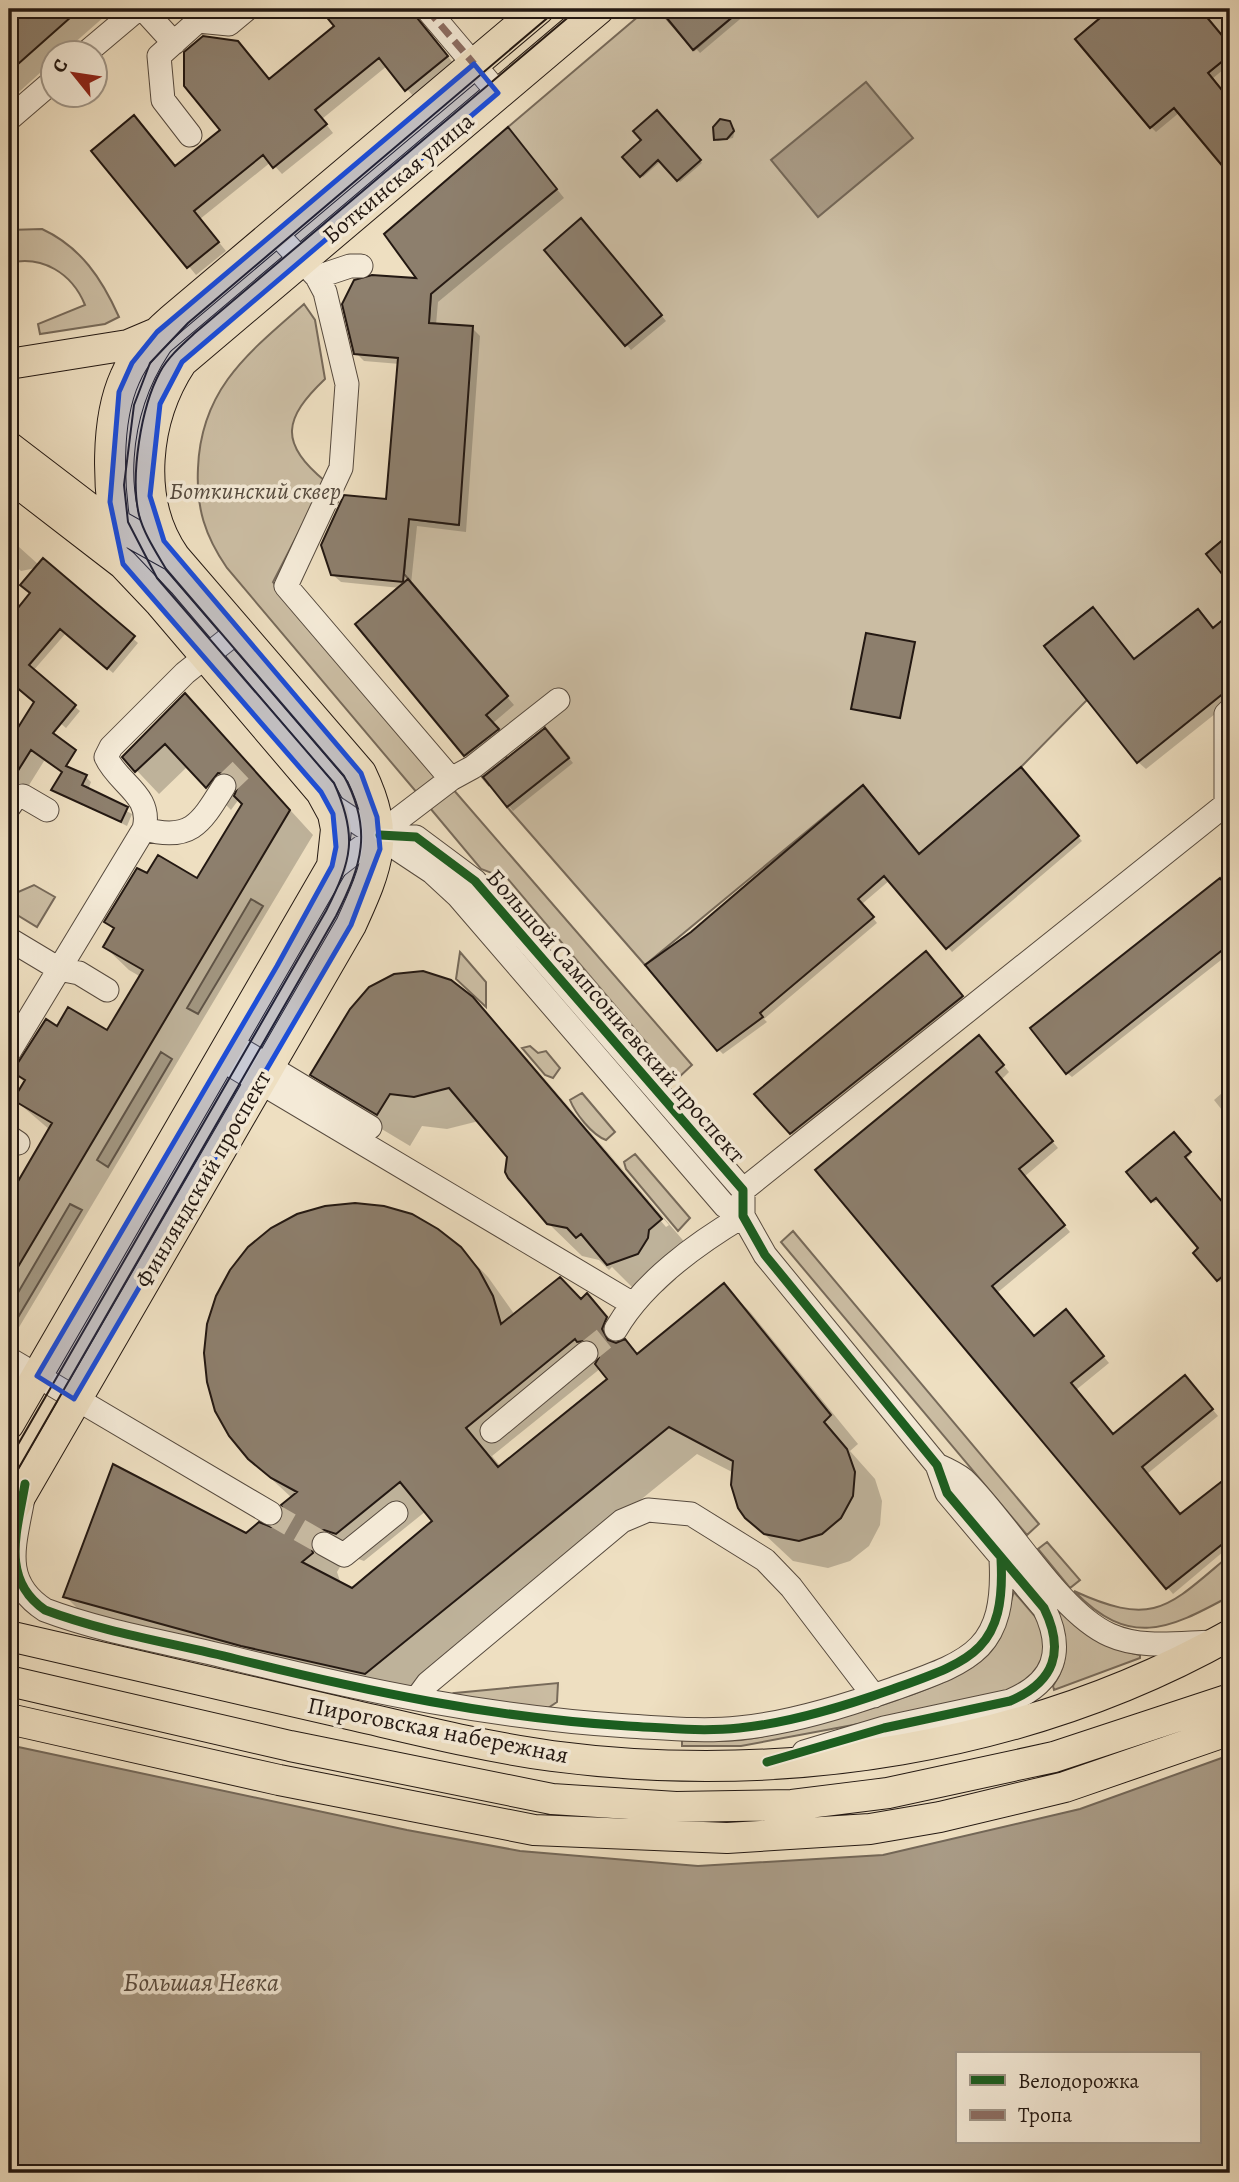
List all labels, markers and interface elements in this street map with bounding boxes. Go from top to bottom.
north arrow [38,38,108,108]
text: С [46,54,74,78]
street label: Боткинская улица [315,105,481,251]
park label: Боткинский сквер [169,475,341,507]
street label: Большой Сампсониевский проспект [479,862,753,1170]
street label: Финляндский проспект [128,1064,279,1294]
street label: Пироговская набережная [305,1689,571,1771]
water label: Большая Невка [123,1965,279,2000]
legend [956,2052,1200,2144]
text: Велодорожка [1018,2067,1139,2095]
text: Тропа [1018,2101,1072,2129]

